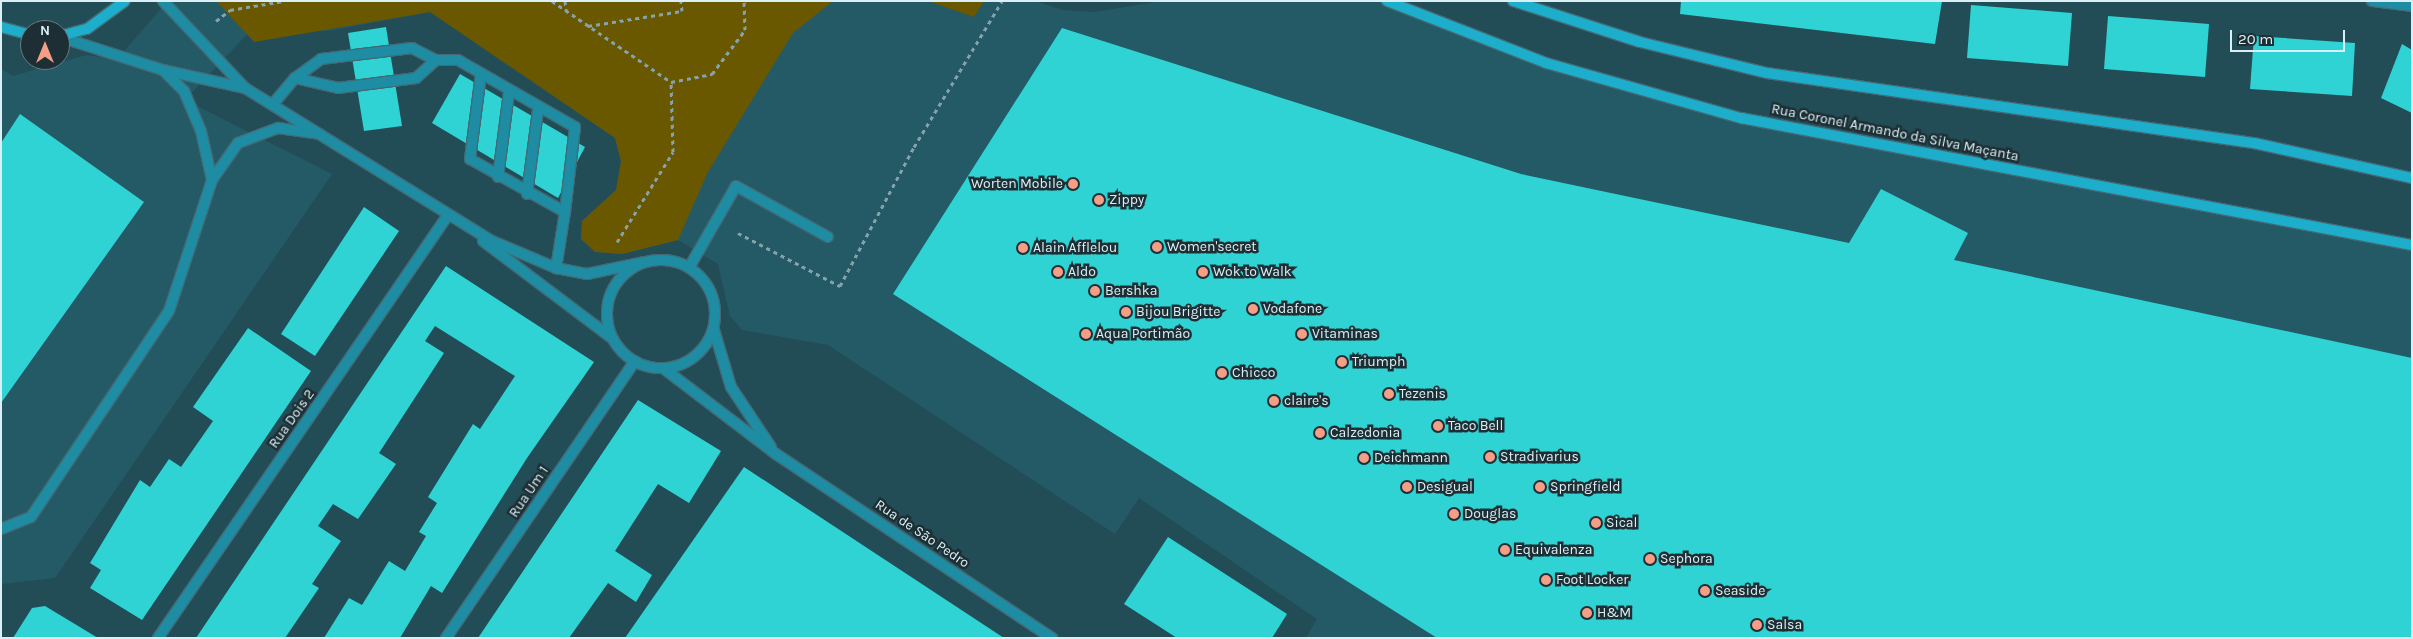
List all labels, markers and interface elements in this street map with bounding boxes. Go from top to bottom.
north arrow [20,20,70,70]
scale bar [2233,20,2348,52]
text: N [40,22,50,39]
text: 20 m [2238,30,2273,48]
street label: Rua Coronel Armando da Silva Maçanta [1770,101,2020,165]
place label: Worten Mobile [971,176,1063,192]
marker: Worten Mobile [1067,178,1079,190]
place label: Zippy [1109,192,1144,208]
marker: Zippy [1093,194,1105,206]
place label: Women'secret [1167,239,1257,255]
place label: Alain Afflelou [1033,240,1117,256]
marker: Women'secret [1151,241,1163,253]
marker: Alain Afflelou [1017,242,1029,254]
place label: Aldo [1068,264,1096,280]
place label: Wok to Walk [1213,264,1292,280]
marker: Aldo [1052,266,1064,278]
marker: Wok to Walk [1197,266,1209,278]
place label: Bershka [1105,283,1157,299]
marker: Bershka [1089,285,1101,297]
place label: Vodafone [1263,301,1322,317]
marker: Vodafone [1247,303,1259,315]
place label: Bijou Brigitte [1136,304,1220,320]
marker: Bijou Brigitte [1120,306,1132,318]
place label: Aqua Portimão [1096,326,1190,342]
place label: Vitaminas [1312,326,1378,342]
marker: Aqua Portimão [1080,328,1092,340]
marker: Vitaminas [1296,328,1308,340]
place label: Triumph [1352,354,1405,370]
marker: Triumph [1336,356,1348,368]
place label: Chicco [1232,365,1275,381]
marker: Chicco [1216,367,1228,379]
street label: Rua Dois 2 [266,386,318,452]
place label: Tezenis [1399,386,1446,402]
marker: Tezenis [1383,388,1395,400]
place label: claire's [1284,393,1329,409]
marker: claire's [1268,395,1280,407]
place label: Taco Bell [1448,418,1503,434]
marker: Taco Bell [1432,420,1444,432]
place label: Calzedonia [1330,425,1400,441]
marker: Calzedonia [1314,427,1326,439]
place label: Stradivarius [1500,449,1579,465]
place label: Deichmann [1374,450,1448,466]
marker: Stradivarius [1484,451,1496,463]
marker: Deichmann [1358,452,1370,464]
street label: Rua Um 1 [506,463,552,521]
place label: Desigual [1417,479,1473,495]
place label: Springfield [1550,479,1621,495]
marker: Desigual [1401,481,1413,493]
marker: Springfield [1534,481,1546,493]
street label: Rua de São Pedro [872,496,972,572]
place label: Douglas [1464,506,1516,522]
marker: Douglas [1448,508,1460,520]
place label: Sical [1606,515,1637,531]
marker: Sical [1590,517,1602,529]
place label: Equivalenza [1515,542,1592,558]
marker: Equivalenza [1499,544,1511,556]
place label: Sephora [1660,551,1713,567]
marker: Sephora [1644,553,1656,565]
place label: Foot Locker [1556,572,1628,588]
marker: Foot Locker [1540,574,1552,586]
place label: Seaside [1715,583,1765,599]
marker: Seaside [1699,585,1711,597]
place label: H&M [1597,605,1631,621]
marker: H&M [1581,607,1593,619]
place label: Salsa [1767,617,1802,633]
marker: Salsa [1751,619,1763,631]

